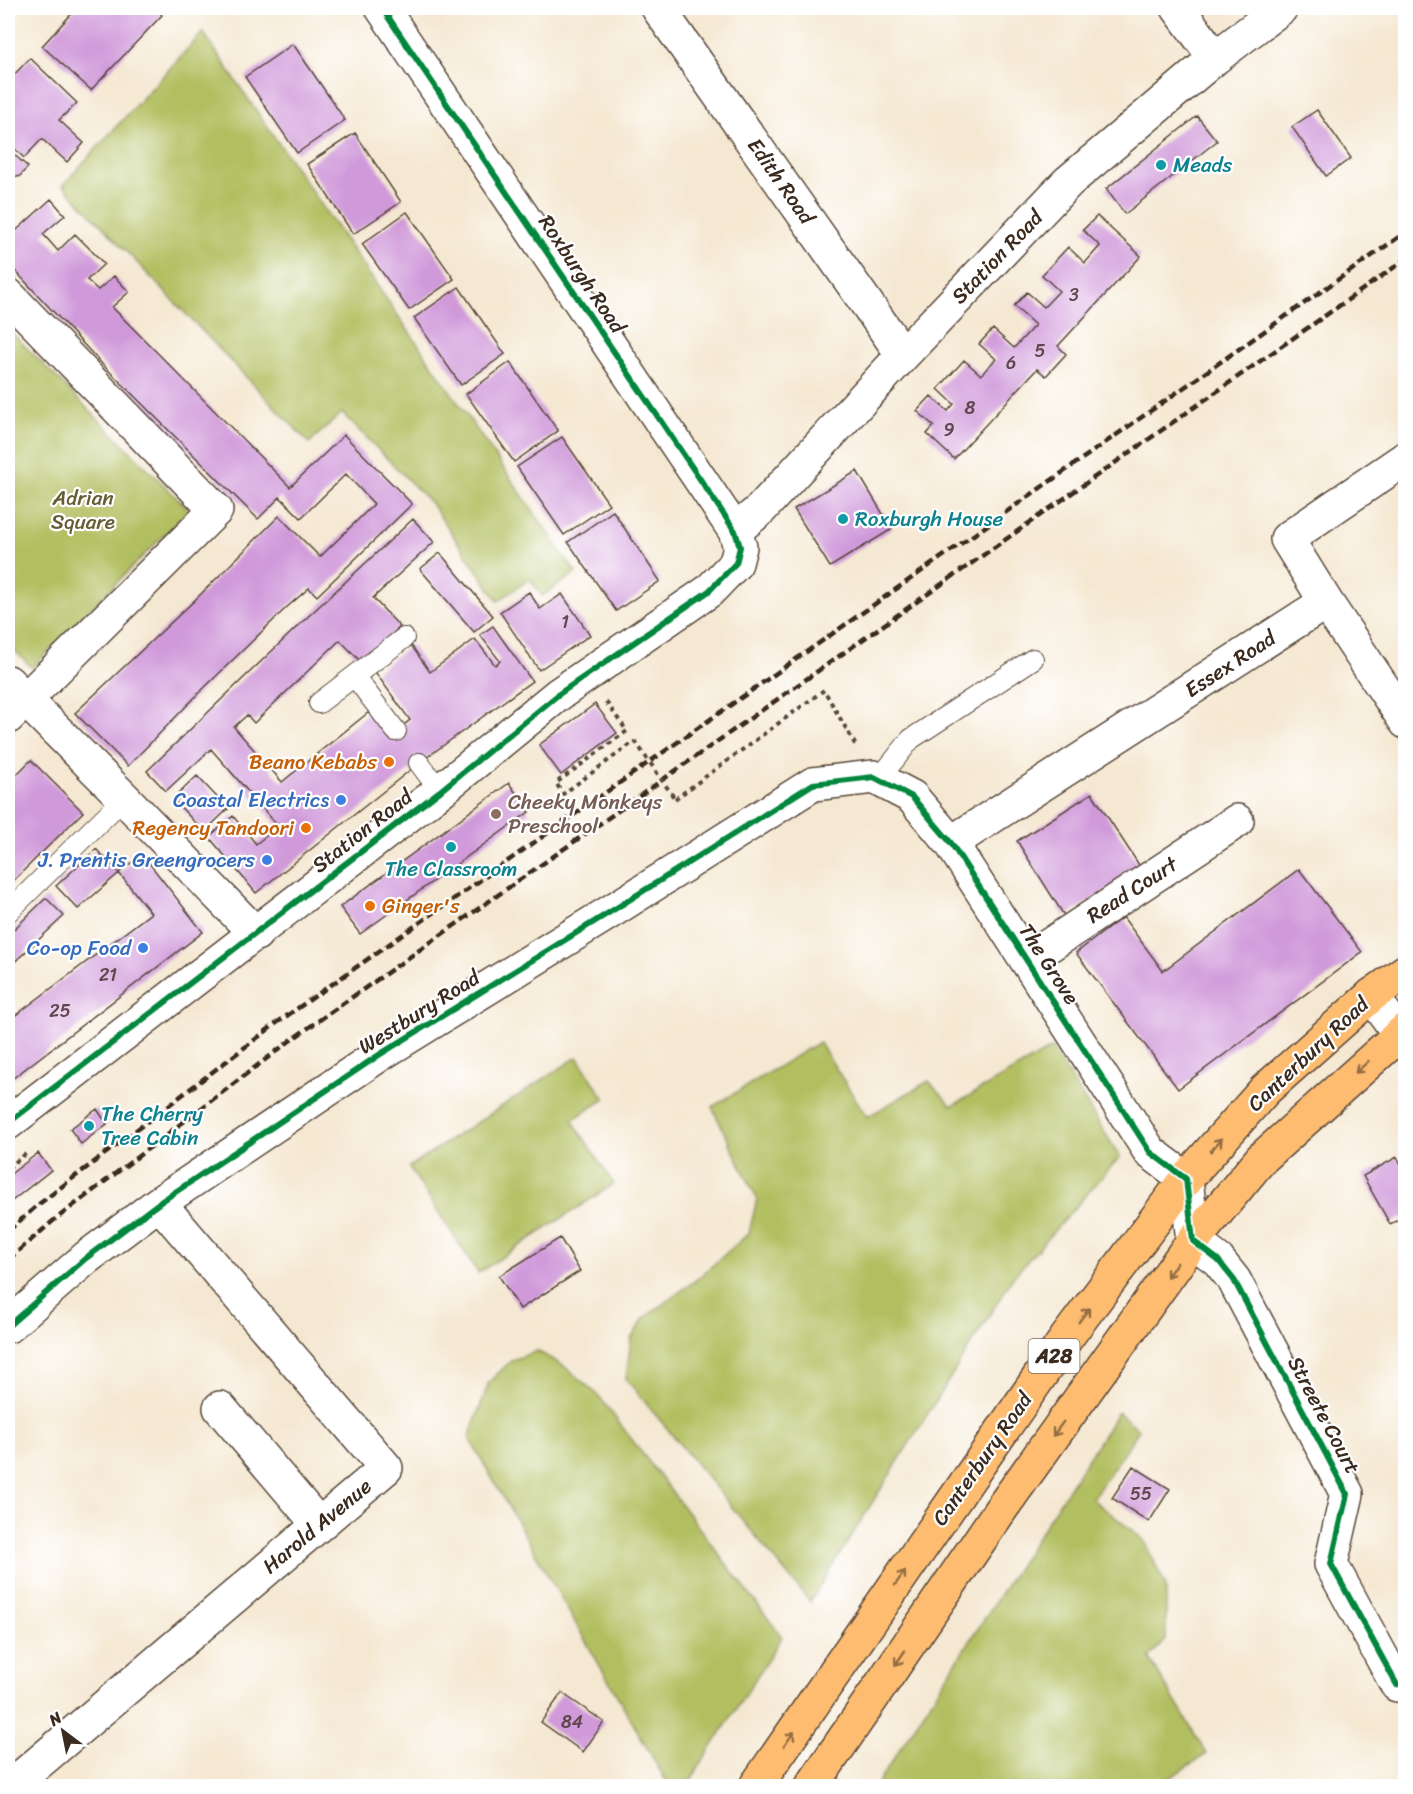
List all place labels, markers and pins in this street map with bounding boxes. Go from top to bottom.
place label: Meads [1173,146,1233,184]
marker: Meads [1154,158,1168,172]
place label: Roxburgh House [855,500,1003,538]
marker: Roxburgh House [836,512,850,526]
place label: Beano Kebabs [249,743,377,781]
marker: Beano Kebabs [382,755,396,769]
place label: Coastal Electrics [173,781,329,819]
place label: Cheeky Monkeys Preschool [508,783,663,845]
marker: Coastal Electrics [334,793,348,807]
marker: Cheeky Monkeys Preschool [489,807,503,821]
place label: Regency Tandoori [132,809,295,847]
marker: Regency Tandoori [299,821,313,835]
marker: The Classroom [444,840,458,854]
place label: J. Prentis Greengrocers [37,841,255,879]
place label: The Classroom [385,850,517,888]
marker: J. Prentis Greengrocers [260,853,274,867]
place label: Ginger's [382,887,460,925]
marker: Ginger's [363,899,377,913]
place label: Co-op Food [27,929,133,967]
marker: Co-op Food [136,941,150,955]
place label: The Cherry Tree Cabin [101,1095,203,1157]
marker: The Cherry Tree Cabin [82,1119,96,1133]

